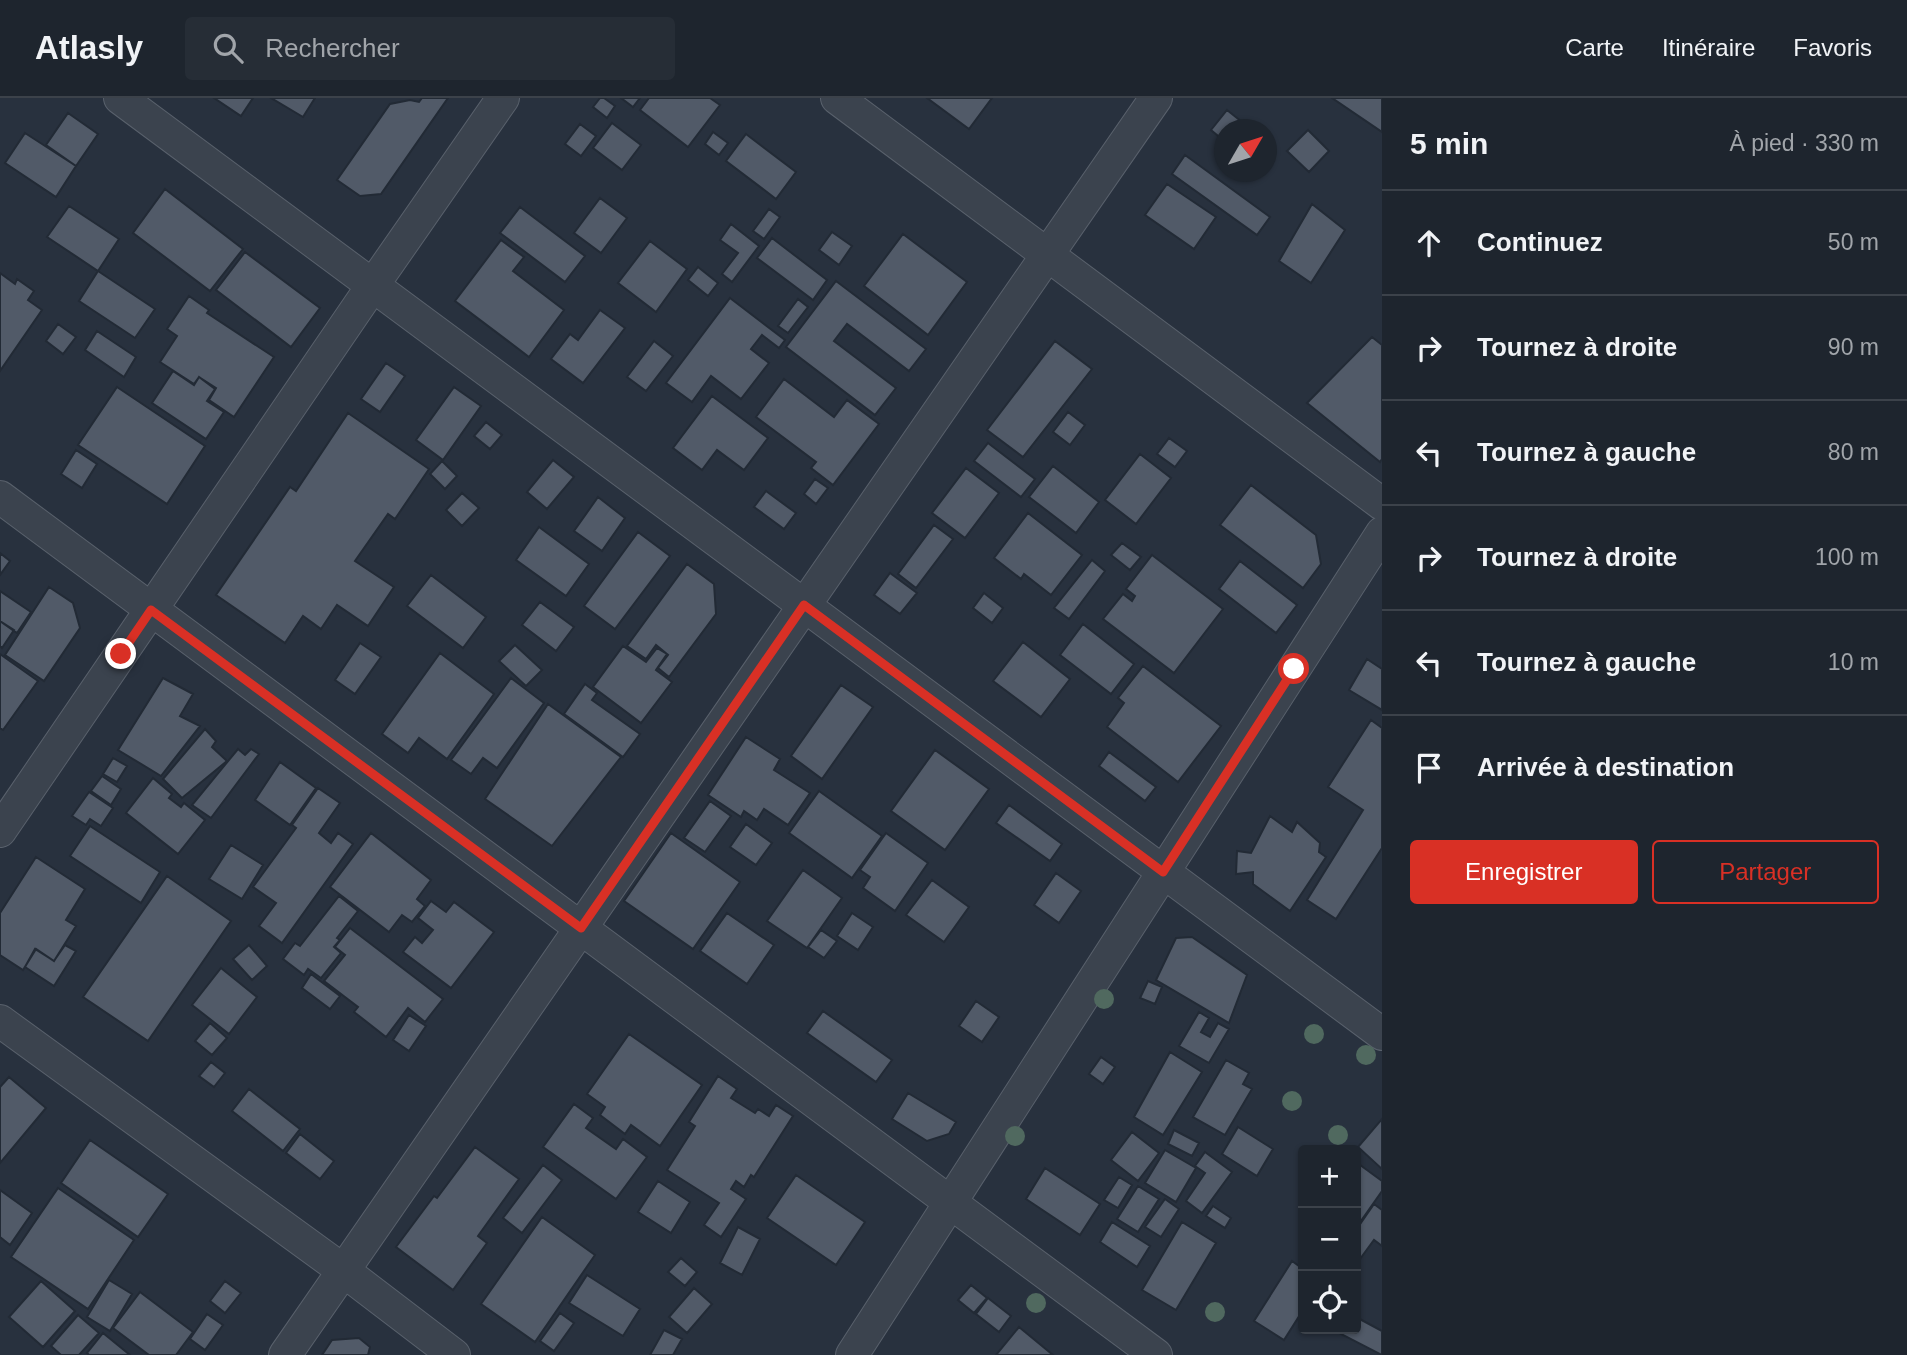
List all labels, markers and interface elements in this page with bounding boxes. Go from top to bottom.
search box [185,17,675,80]
text: Atlasly [35,29,143,66]
icon: search [209,29,247,67]
text: Rechercher [265,33,400,63]
text: Carte [1565,34,1624,61]
text: Itinéraire [1662,34,1755,61]
text: Favoris [1793,34,1872,61]
north arrow [1214,119,1277,182]
text: 5 min [1410,127,1488,160]
text: À pied · 330 m [1729,130,1879,156]
icon: ahead [1410,224,1448,262]
text: Continuez [1477,227,1603,257]
text: 50 m [1828,229,1879,255]
icon: right [1410,329,1448,367]
text: Tournez à droite [1477,332,1677,362]
text: 90 m [1828,334,1879,360]
icon: left [1410,434,1448,472]
text: Tournez à gauche [1477,437,1696,467]
text: 80 m [1828,439,1879,465]
icon: right [1410,539,1448,577]
text: Tournez à droite [1477,542,1677,572]
text: 100 m [1815,544,1879,570]
route end [105,638,136,669]
icon: left [1410,644,1448,682]
text: Tournez à gauche [1477,647,1696,677]
text: 10 m [1828,649,1879,675]
route start [1278,653,1309,684]
icon: arrive [1410,749,1448,787]
text: Arrivée à destination [1477,752,1734,782]
button: Enregistrer [1410,840,1638,904]
button: Partager [1652,840,1879,904]
map controls [1298,1145,1361,1334]
button: + [1298,1145,1361,1208]
button: − [1298,1208,1361,1271]
button: locate [1298,1271,1361,1334]

